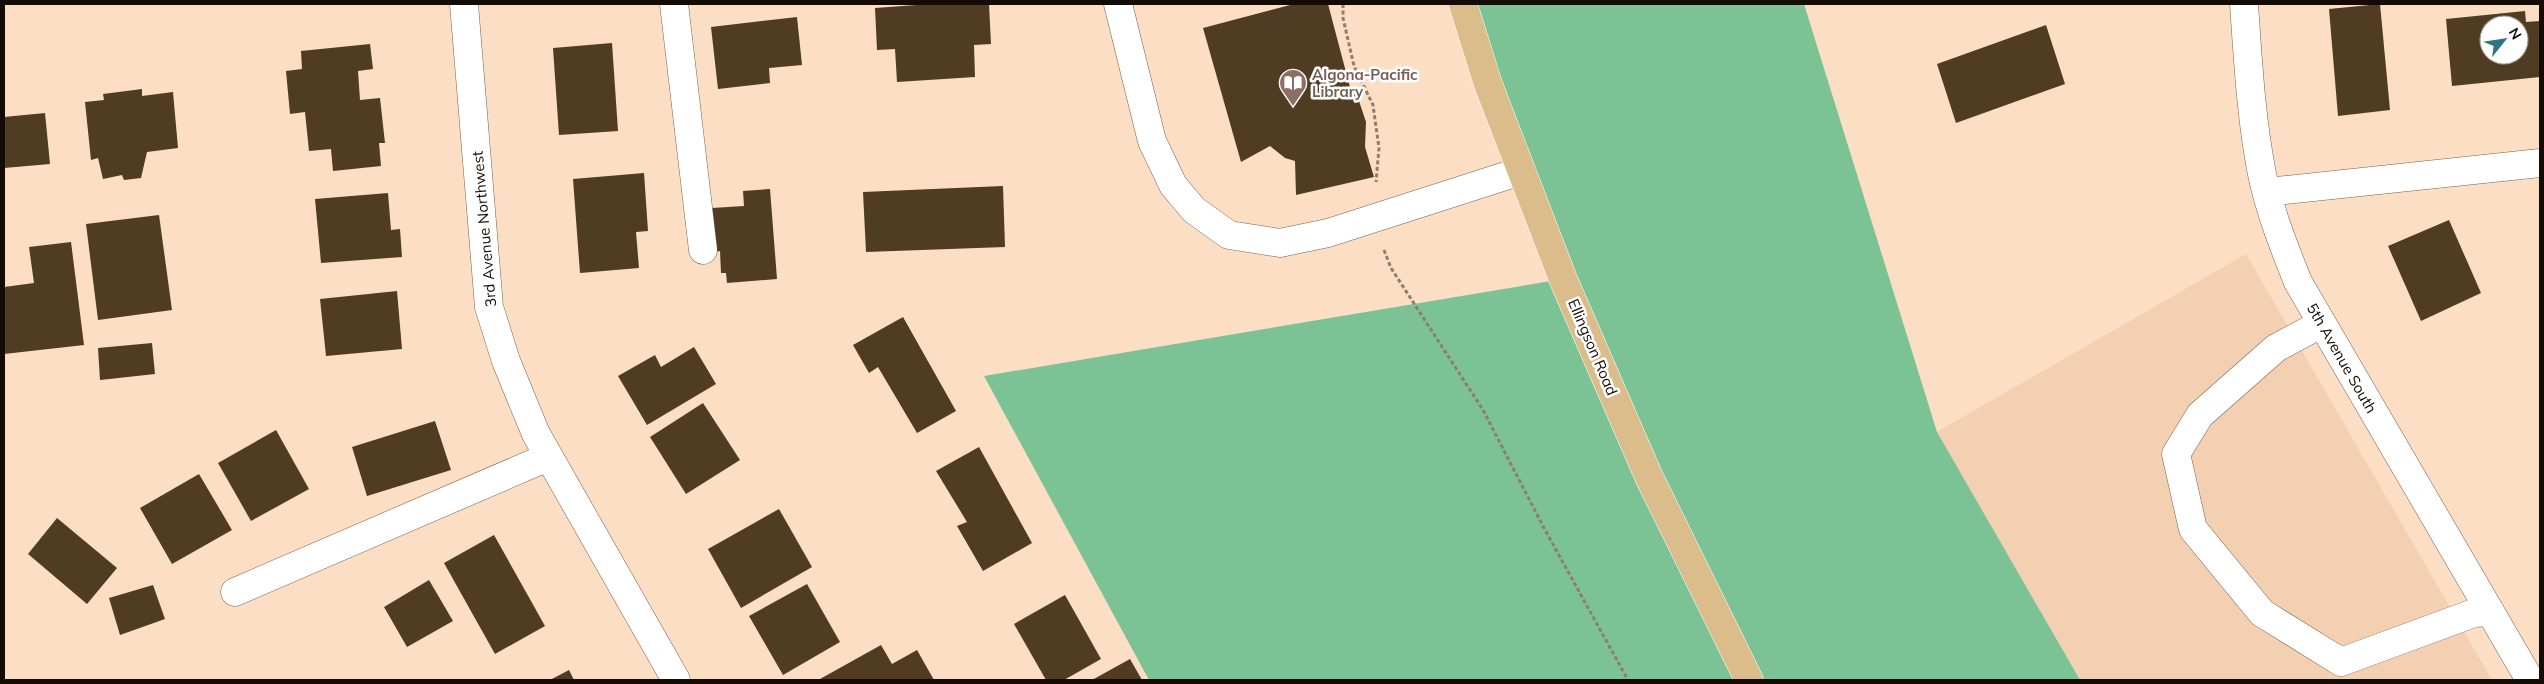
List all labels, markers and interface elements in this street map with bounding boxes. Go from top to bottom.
north arrow [2479,15,2529,65]
text: N [2505,24,2526,43]
place label: Algona-Pacific Library [1312,65,1418,101]
library icon: Algona-Pacific Library [1278,68,1308,107]
street label: 3rd Avenue Northwest [468,150,500,308]
street label: Ellingson Road [1564,296,1622,398]
street label: 5th Avenue South [2303,300,2381,416]

